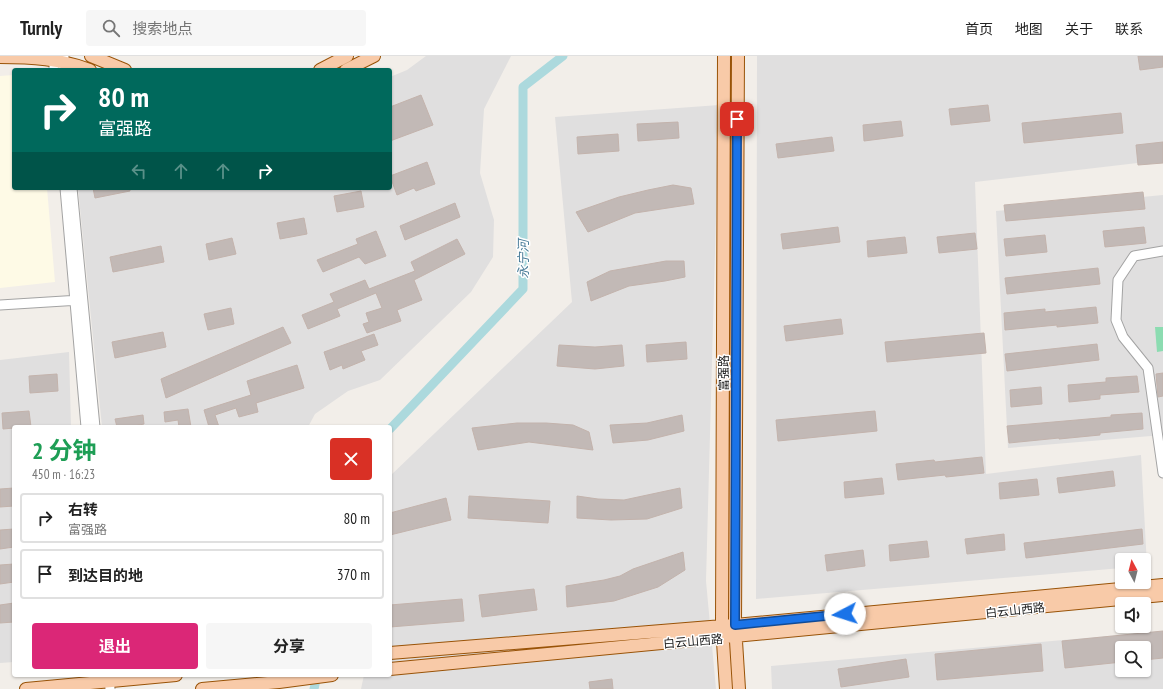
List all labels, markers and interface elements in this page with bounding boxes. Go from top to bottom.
search box [86,10,366,46]
text: Turnly [20,16,62,40]
icon: search [100,17,122,39]
text: 搜索地点 [132,19,192,38]
text: 首页 [965,20,993,38]
text: 地图 [1015,20,1043,38]
text: 关于 [1065,20,1093,38]
text: 联系 [1115,20,1143,38]
text: 80 m [98,78,149,115]
icon: right [32,84,84,136]
pin [720,102,754,136]
icon: arrive [726,108,748,130]
text: 富强路 [98,117,152,140]
icon: left [128,160,150,182]
icon: ahead [170,160,192,182]
icon: ahead [212,160,234,182]
icon: right [254,160,276,182]
water label: 永宁河 [515,237,532,279]
street label: 富强路 [716,355,731,391]
text: 2 分钟 [32,435,96,466]
button: close [330,438,372,480]
text: 450 m · 16:23 [32,466,95,483]
text: 右转 [68,500,98,519]
icon: right [34,507,56,529]
text: 80 m [344,509,370,528]
text: 富强路 [68,521,107,538]
north arrow [1115,553,1151,589]
map controls [1115,553,1151,677]
icon: arrive [34,563,56,585]
text: 370 m [337,565,370,584]
text: 到达目的地 [68,566,143,585]
position arrow [824,593,866,635]
button: sound [1115,597,1151,633]
street label: 白云山西路 [984,599,1046,621]
button: 退出 [32,623,198,669]
button: 分享 [206,623,372,669]
street label: 白云山西路 [662,631,724,651]
button: search [1115,641,1151,677]

